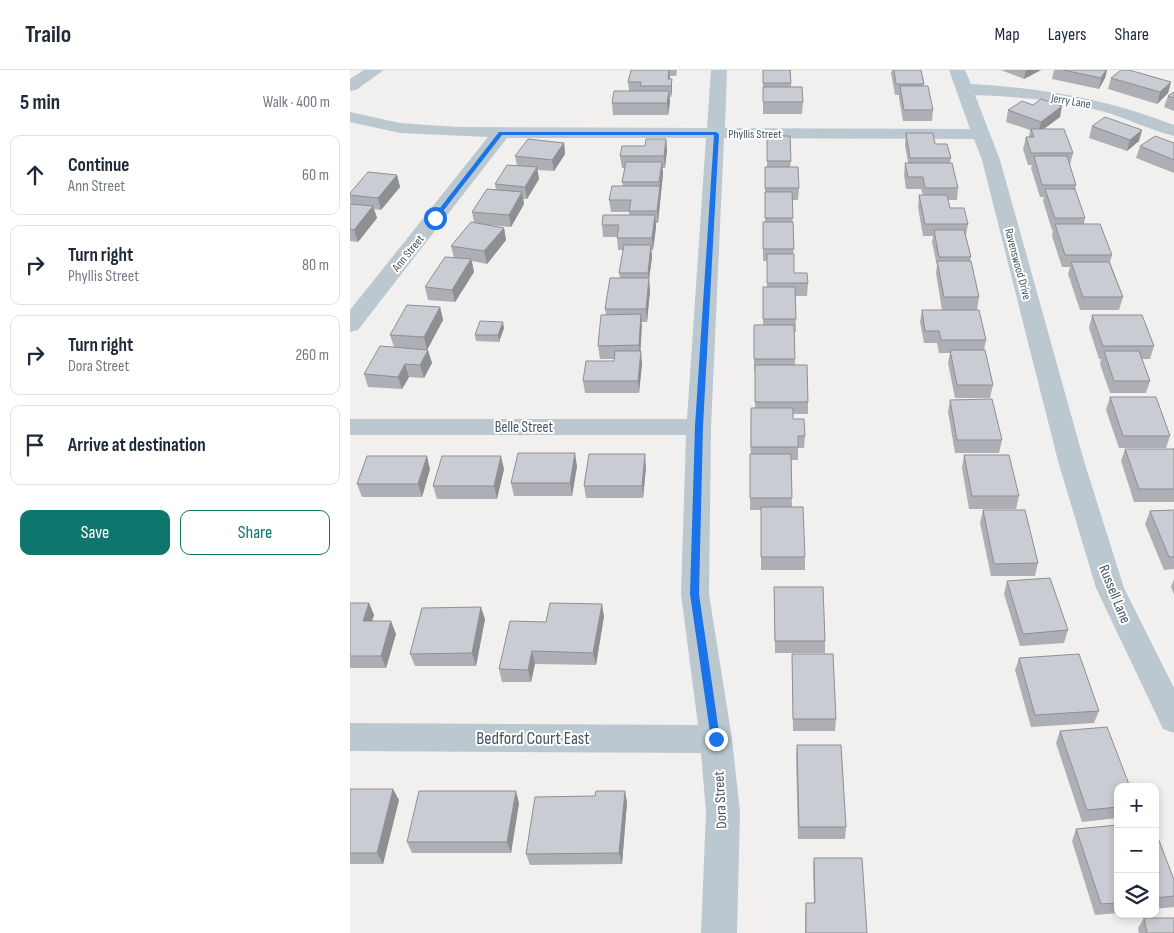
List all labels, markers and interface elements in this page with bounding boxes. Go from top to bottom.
text: Trailo [25,20,71,49]
text: Map [995,24,1020,45]
text: Layers [1048,24,1087,45]
text: Share [1115,24,1149,45]
text: 5 min [20,90,60,115]
street label: Jerry Lane [1049,90,1092,112]
text: Walk · 400 m [263,93,330,112]
street label: Phyllis Street [728,127,782,142]
text: Continue [68,154,129,177]
icon: ahead [21,161,49,189]
text: 60 m [302,166,329,185]
text: Ann Street [68,177,125,196]
route start [424,207,447,230]
street label: Ravenswood Drive [1001,227,1034,302]
street label: Ann Street [388,232,428,275]
text: Turn right [68,244,133,267]
icon: right [21,251,49,279]
text: 80 m [302,256,329,275]
text: Phyllis Street [68,267,139,286]
text: Turn right [68,334,133,357]
icon: right [21,341,49,369]
text: 260 m [295,346,329,365]
text: Dora Street [68,357,129,376]
street label: Belle Street [495,418,554,437]
icon: arrive [21,431,49,459]
text: Arrive at destination [68,434,206,457]
button: Save [20,510,170,555]
button: Share [180,510,330,555]
street label: Russell Lane [1094,562,1135,626]
street label: Bedford Court East [476,728,590,749]
route end [705,728,728,751]
street label: Dora Street [709,770,731,829]
map controls [1114,783,1159,918]
button: + [1114,783,1159,828]
button: − [1114,828,1159,873]
button: layers [1114,873,1159,918]

